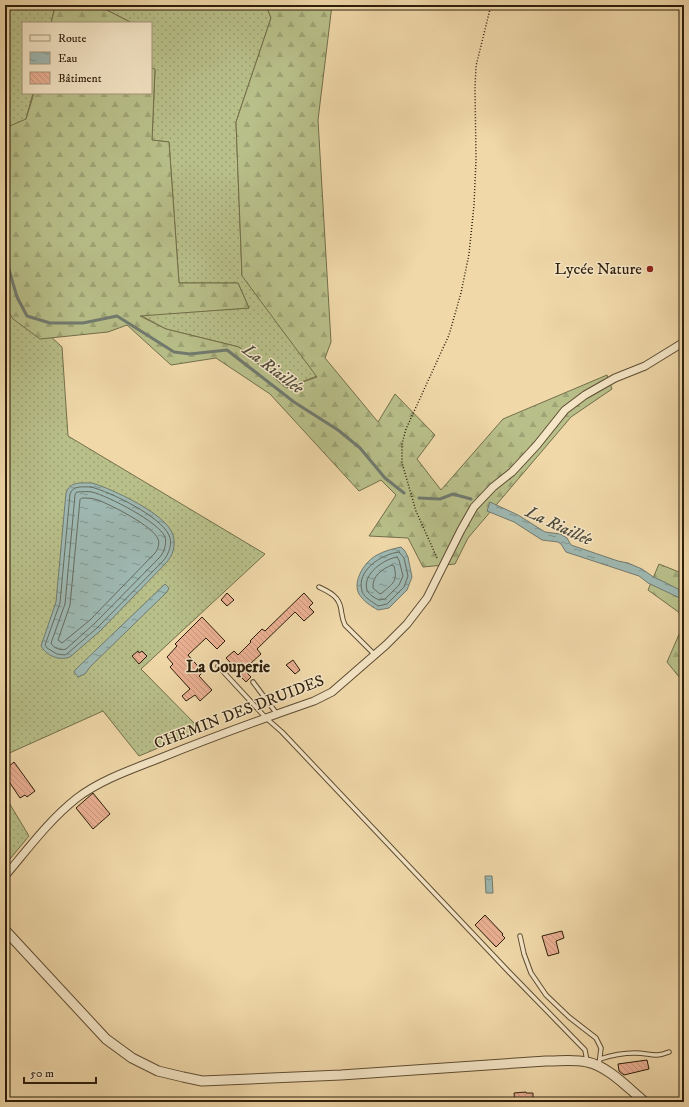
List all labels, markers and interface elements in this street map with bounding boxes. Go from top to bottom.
legend [22,22,152,94]
text: Route [58,31,86,46]
text: Eau [58,51,78,66]
text: Bâtiment [58,71,102,86]
place label: Lycée Nature [555,259,642,279]
marker: Lycée Nature [645,264,655,274]
water label: La Riaillée [237,338,309,400]
water label: La Riaillée [521,501,597,551]
district label: La Couperie [186,656,270,678]
street label: CHEMIN DES DRUIDES [151,670,327,754]
scale bar [24,1059,96,1085]
text: 50 m [30,1066,54,1081]

